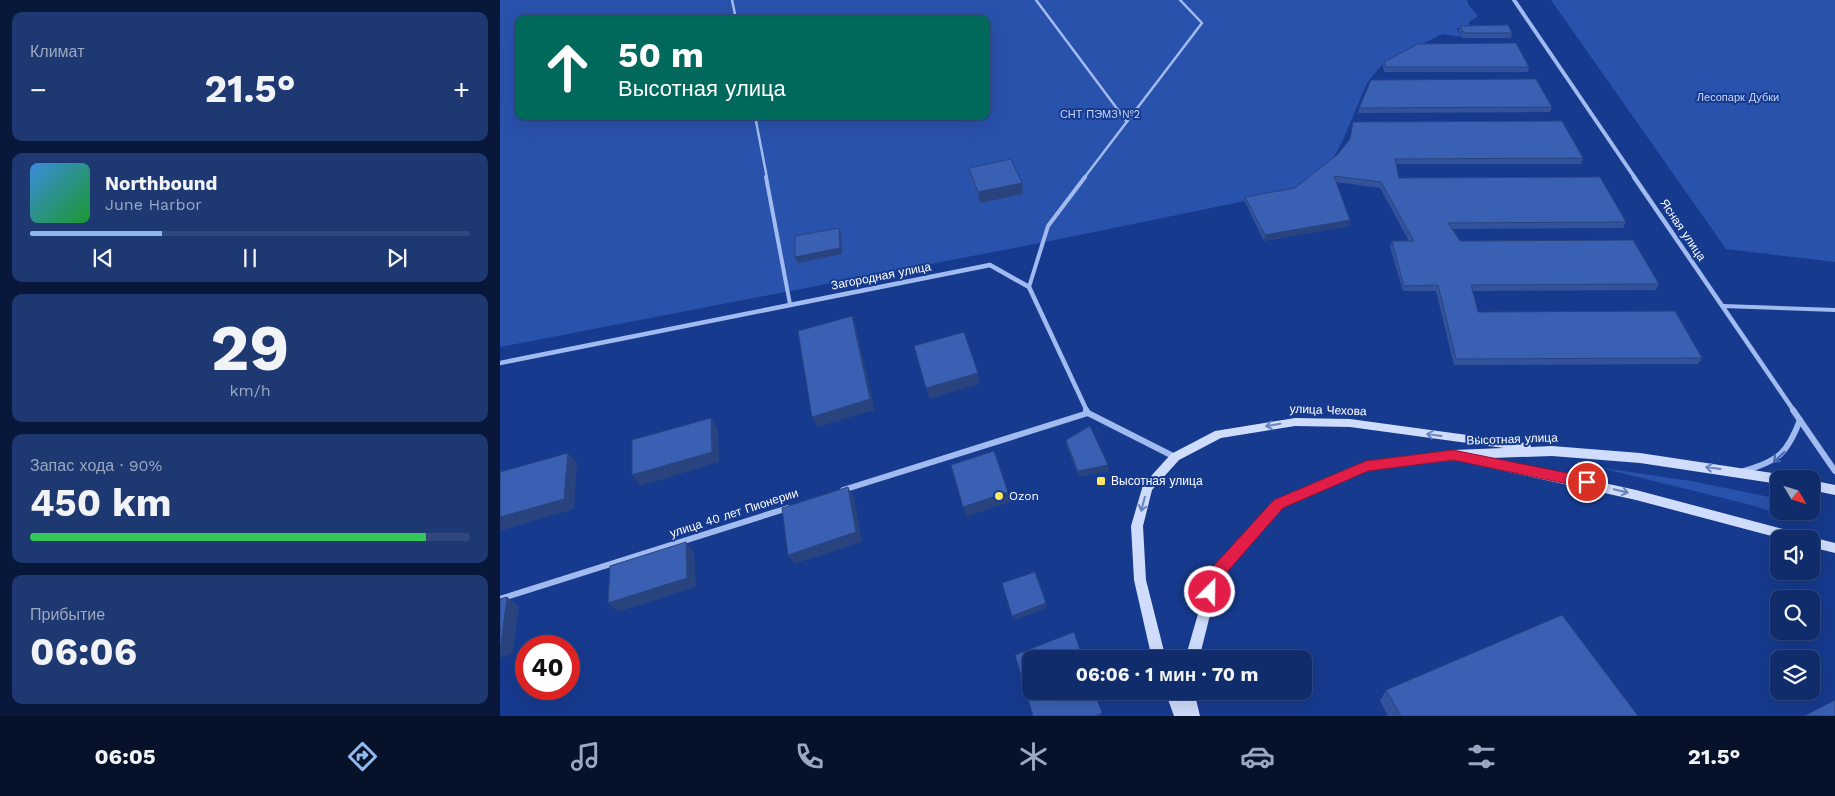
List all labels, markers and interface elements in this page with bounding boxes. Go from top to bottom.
text: 50 m [618,34,704,76]
icon: ahead [535,35,600,100]
text: Климат [30,42,84,61]
text: 21.5° [204,67,296,111]
text: − [30,73,47,106]
text: + [453,73,470,106]
text: Высотная улица [618,76,786,101]
park label: Лесопарк Дубки [1697,91,1779,104]
park label: СНТ ПЭМЗ №2 [1060,108,1140,121]
text: Northbound [105,172,217,195]
text: June Harbor [105,195,202,214]
street label: Ясная улица [1657,196,1709,264]
icon: previous [89,244,117,272]
icon: pause [236,244,264,272]
icon: next [383,244,411,272]
street label: Загородная улица [830,259,933,293]
text: 29 [211,310,289,386]
text: km/h [229,381,271,400]
street label: улица Чехова [1289,402,1367,418]
one-way arrow [1265,421,1281,431]
one-way arrow [1427,429,1443,439]
street label: Высотная улица [1466,430,1558,448]
one-way arrow [1773,451,1786,463]
text: Запас хода · 90% [30,456,162,475]
pin [1566,461,1608,503]
one-way arrow [1706,463,1722,473]
icon: arrive [1573,468,1601,496]
north arrow [1770,470,1820,520]
map controls [1770,470,1820,700]
place label: Высотная улица [1111,474,1203,488]
marker: Высотная улица [1095,475,1107,487]
text: 450 km [30,481,171,525]
street label: улица 40 лет Пионерии [668,486,800,540]
one-way arrow [1612,487,1628,496]
place label: Ozon [1009,489,1039,503]
marker: Ozon [993,490,1005,502]
one-way arrow [1138,496,1147,512]
button: sound [1770,530,1820,580]
position arrow [1183,565,1235,617]
button: search [1770,590,1820,640]
text: Прибытие [30,605,105,624]
text: 06:06 [30,630,137,674]
speed limit sign: 40 [515,635,580,700]
button: layers [1770,650,1820,700]
text: 06:06 · 1 мин · 70 m [1076,663,1258,686]
icon: directions [345,739,380,774]
icon: music [568,739,603,774]
icon: phone [792,739,827,774]
icon: climate [1016,739,1051,774]
icon: car [1240,739,1275,774]
icon: filters [1464,739,1499,774]
text: 06:05 [94,744,156,769]
text: 21.5° [1688,744,1741,769]

